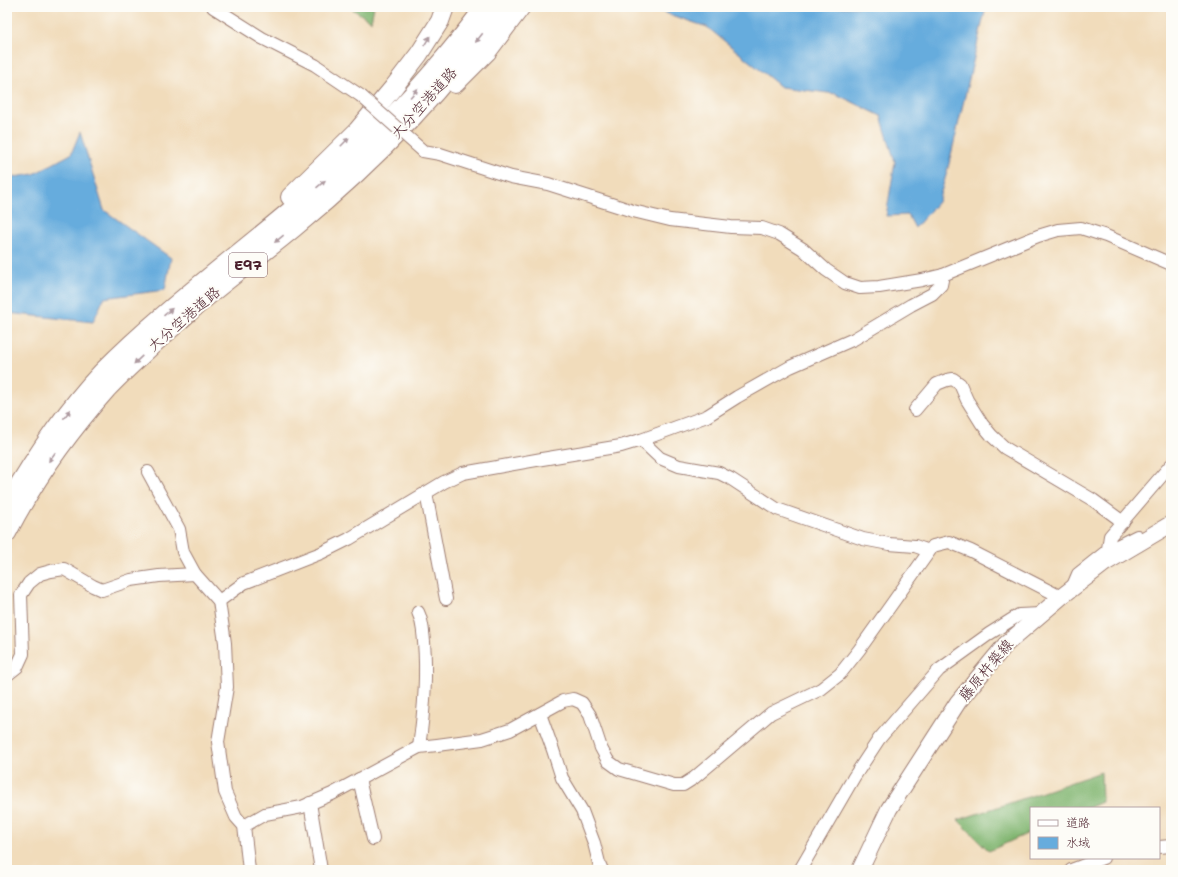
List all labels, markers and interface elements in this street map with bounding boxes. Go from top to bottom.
one-way arrow [475,33,483,44]
one-way arrow [423,36,431,46]
street label: 大分空港道路 [386,63,462,143]
one-way arrow [409,88,418,98]
one-way arrow [340,137,350,147]
one-way arrow [316,180,327,189]
one-way arrow [274,235,285,244]
road number: E97 [229,253,267,277]
street label: 大分空港道路 [143,282,225,356]
one-way arrow [162,308,173,317]
one-way arrow [133,355,143,364]
one-way arrow [62,409,71,420]
one-way arrow [48,452,56,463]
street label: 藤原杵築線 [954,635,1018,705]
legend [1030,807,1160,859]
text: 道路 [1066,815,1090,831]
text: 水域 [1066,835,1090,851]

